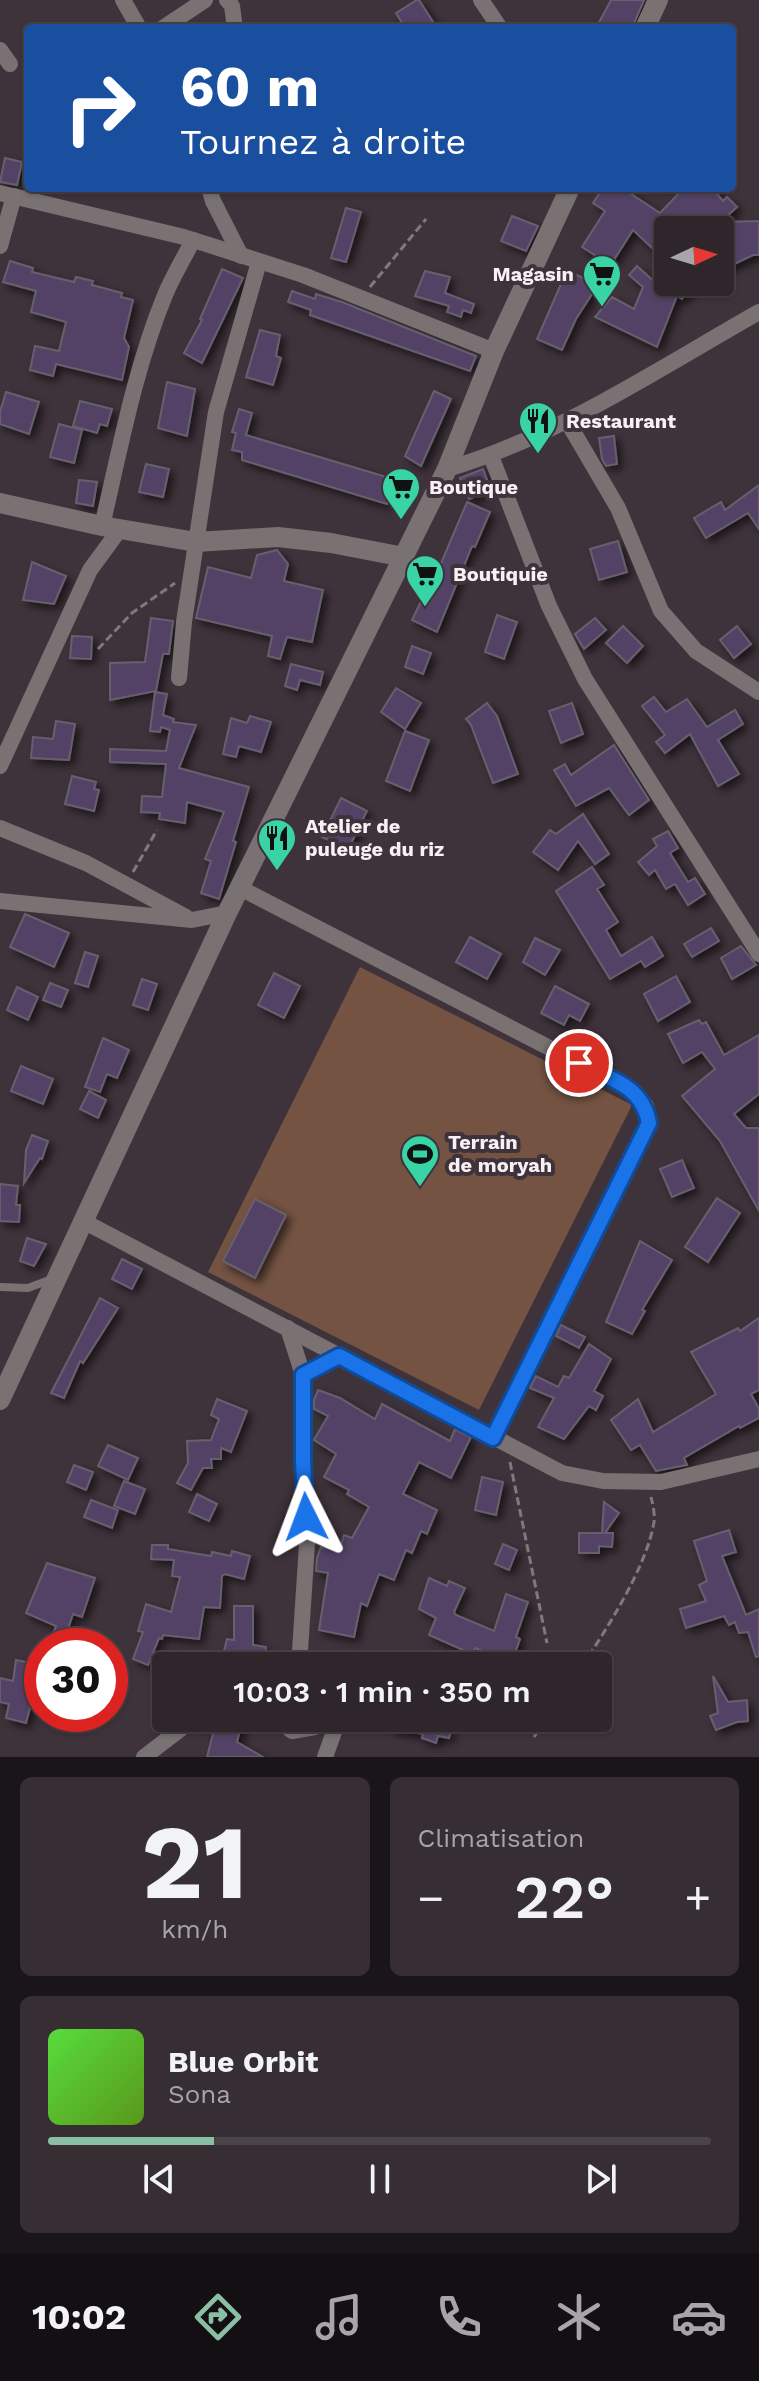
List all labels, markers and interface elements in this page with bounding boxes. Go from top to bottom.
text: 60 m [180,54,319,120]
icon: right [48,56,152,160]
text: Tournez à droite [180,121,466,163]
north arrow [654,216,734,296]
map controls [654,216,734,296]
supermarket icon: Magasin [581,253,623,308]
place label: Magasin [493,262,574,286]
restaurant icon: Restaurant [517,400,559,455]
place label: Restaurant [566,409,676,433]
supermarket icon: Boutique [380,466,422,521]
place label: Boutique [429,475,518,499]
supermarket icon: Boutiquie [404,553,446,608]
place label: Boutiquie [453,562,548,586]
place label: Atelier de puleuge du riz [305,814,444,861]
restaurant icon: Atelier de puleuge du riz [256,817,298,872]
pin [545,1029,613,1097]
icon: arrive [557,1041,601,1085]
place label: Terrain de moryah [448,1130,552,1177]
sports icon: Terrain de moryah [399,1133,441,1188]
position arrow [264,1475,348,1559]
speed limit sign: 30 [24,1628,128,1732]
text: 10:03 · 1 min · 350 m [233,1674,531,1709]
text: 21 [141,1801,248,1923]
text: Climatisation [418,1823,584,1853]
text: 22° [514,1862,614,1933]
text: − [418,1872,444,1924]
text: + [684,1872,711,1924]
text: km/h [161,1914,228,1944]
text: Blue Orbit [168,2044,318,2079]
text: Sona [168,2079,231,2109]
icon: previous [137,2157,181,2201]
icon: pause [358,2157,402,2201]
icon: next [579,2157,623,2201]
icon: directions [190,2289,246,2345]
icon: music [311,2289,367,2345]
icon: phone [431,2289,487,2345]
icon: climate [551,2289,607,2345]
icon: car [671,2289,727,2345]
text: 10:02 [32,2296,126,2338]

